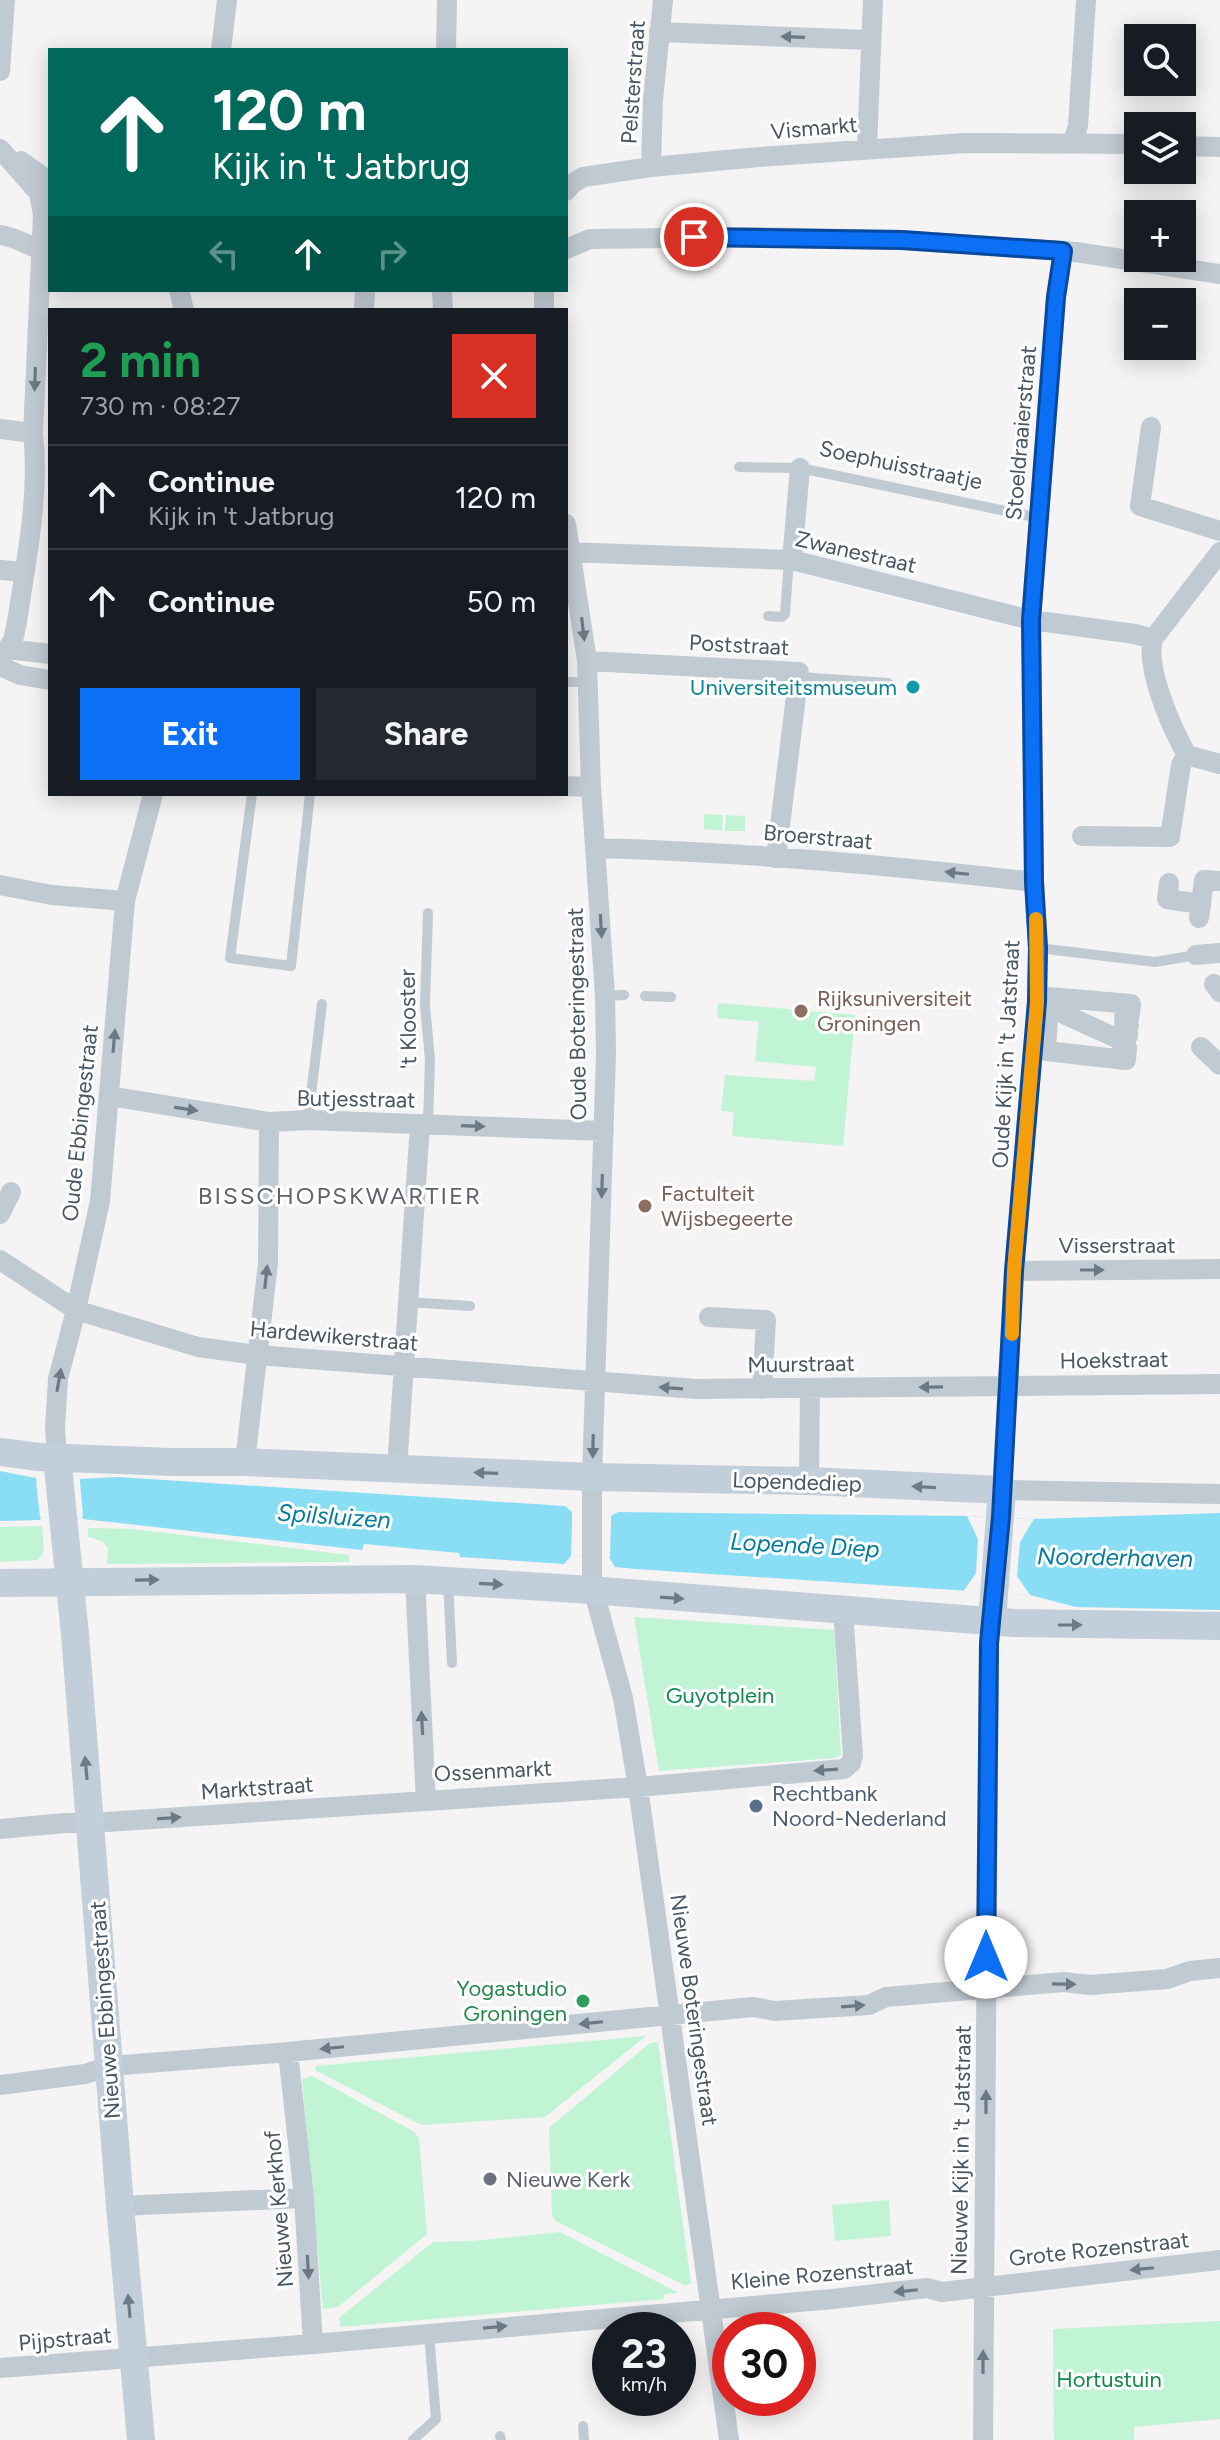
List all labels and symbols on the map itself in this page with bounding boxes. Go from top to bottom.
street label: Pelsterstraat [615,19,651,145]
one-way arrow [780,30,805,43]
street label: Vismarkt [770,111,858,145]
pin [660,203,728,271]
street label: Stoeldraaierstraat [1000,344,1042,522]
one-way arrow [29,367,42,392]
street label: Soephuisstraatje [817,435,985,495]
street label: Zwanestraat [793,525,919,579]
one-way arrow [577,617,590,642]
street label: Poststraat [688,629,790,661]
place label: Universiteitsmuseum [690,674,897,701]
marker: Universiteitsmuseum [904,678,922,696]
street label: Broerstraat [762,819,874,855]
one-way arrow [944,867,969,880]
street label: Oude Boteringestraat [562,907,592,1121]
one-way arrow [595,914,608,939]
street label: Oude Kijk in 't Jatstraat [987,939,1025,1169]
street label: 't Klooster [394,968,422,1069]
place label: Rijksuniversiteit Groningen [817,985,972,1037]
marker: Rijksuniversiteit Groningen [792,1002,810,1020]
street label: Oude Ebbingestraat [56,1023,104,1223]
one-way arrow [108,1028,121,1053]
street label: Butjesstraat [296,1084,416,1114]
one-way arrow [174,1103,199,1116]
one-way arrow [461,1120,486,1133]
one-way arrow [595,1174,608,1199]
place label: Factulteit Wijsbegeerte [661,1180,793,1232]
district label: BISSCHOPSKWARTIER [198,1181,482,1210]
marker: Factulteit Wijsbegeerte [636,1197,654,1215]
street label: Visserstraat [1058,1232,1176,1259]
one-way arrow [1080,1263,1105,1276]
one-way arrow [260,1264,273,1289]
street label: Hardewikerstraat [249,1315,419,1357]
street label: Hoekstraat [1059,1346,1169,1374]
street label: Muurstraat [747,1350,855,1378]
one-way arrow [53,1367,66,1392]
one-way arrow [658,1381,683,1394]
one-way arrow [918,1381,943,1393]
one-way arrow [586,1434,599,1459]
one-way arrow [473,1466,498,1479]
street label: Lopendediep [732,1466,862,1498]
one-way arrow [911,1480,936,1493]
water label: Spilsluizen [276,1498,392,1534]
water label: Lopende Diep [729,1527,881,1563]
water label: Noorderhaven [1037,1541,1193,1573]
one-way arrow [135,1574,160,1586]
one-way arrow [479,1578,504,1591]
one-way arrow [660,1592,685,1605]
one-way arrow [1058,1619,1083,1631]
park label: Guyotplein [666,1682,774,1709]
one-way arrow [415,1710,428,1735]
street label: Ossenmarkt [433,1754,553,1788]
one-way arrow [80,1755,93,1780]
one-way arrow [813,1764,838,1777]
street label: Marktstraat [200,1771,314,1805]
place label: Rechtbank Noord-Nederland [772,1780,947,1832]
marker: Rechtbank Noord-Nederland [747,1797,765,1815]
one-way arrow [157,1811,182,1824]
street label: Nieuwe Boteringestraat [664,1892,724,2128]
street label: Nieuwe Ebbingestraat [84,1900,126,2120]
position arrow [944,1915,1028,1999]
place label: Yogastudio Groningen [457,1975,567,2027]
one-way arrow [1052,1977,1077,1990]
marker: Yogastudio Groningen [574,1992,592,2010]
one-way arrow [841,1999,866,2012]
one-way arrow [578,2016,603,2029]
street label: Nieuwe Kijk in 't Jatstraat [945,2025,977,2275]
one-way arrow [319,2041,344,2054]
one-way arrow [980,2089,992,2114]
street label: Nieuwe Kerkhof [259,2129,299,2289]
place label: Nieuwe Kerk [506,2166,631,2193]
marker: Nieuwe Kerk [481,2170,499,2188]
street label: Grote Rozenstraat [1008,2226,1190,2272]
street label: Kleine Rozenstraat [729,2253,915,2295]
one-way arrow [302,2255,315,2280]
one-way arrow [1130,2262,1155,2275]
one-way arrow [893,2284,918,2297]
one-way arrow [123,2294,136,2319]
speed limit sign: 30 [712,2312,816,2416]
one-way arrow [483,2320,508,2333]
street label: Pijpstraat [17,2321,113,2357]
one-way arrow [977,2349,989,2374]
park label: Hortustuin [1056,2366,1162,2393]

